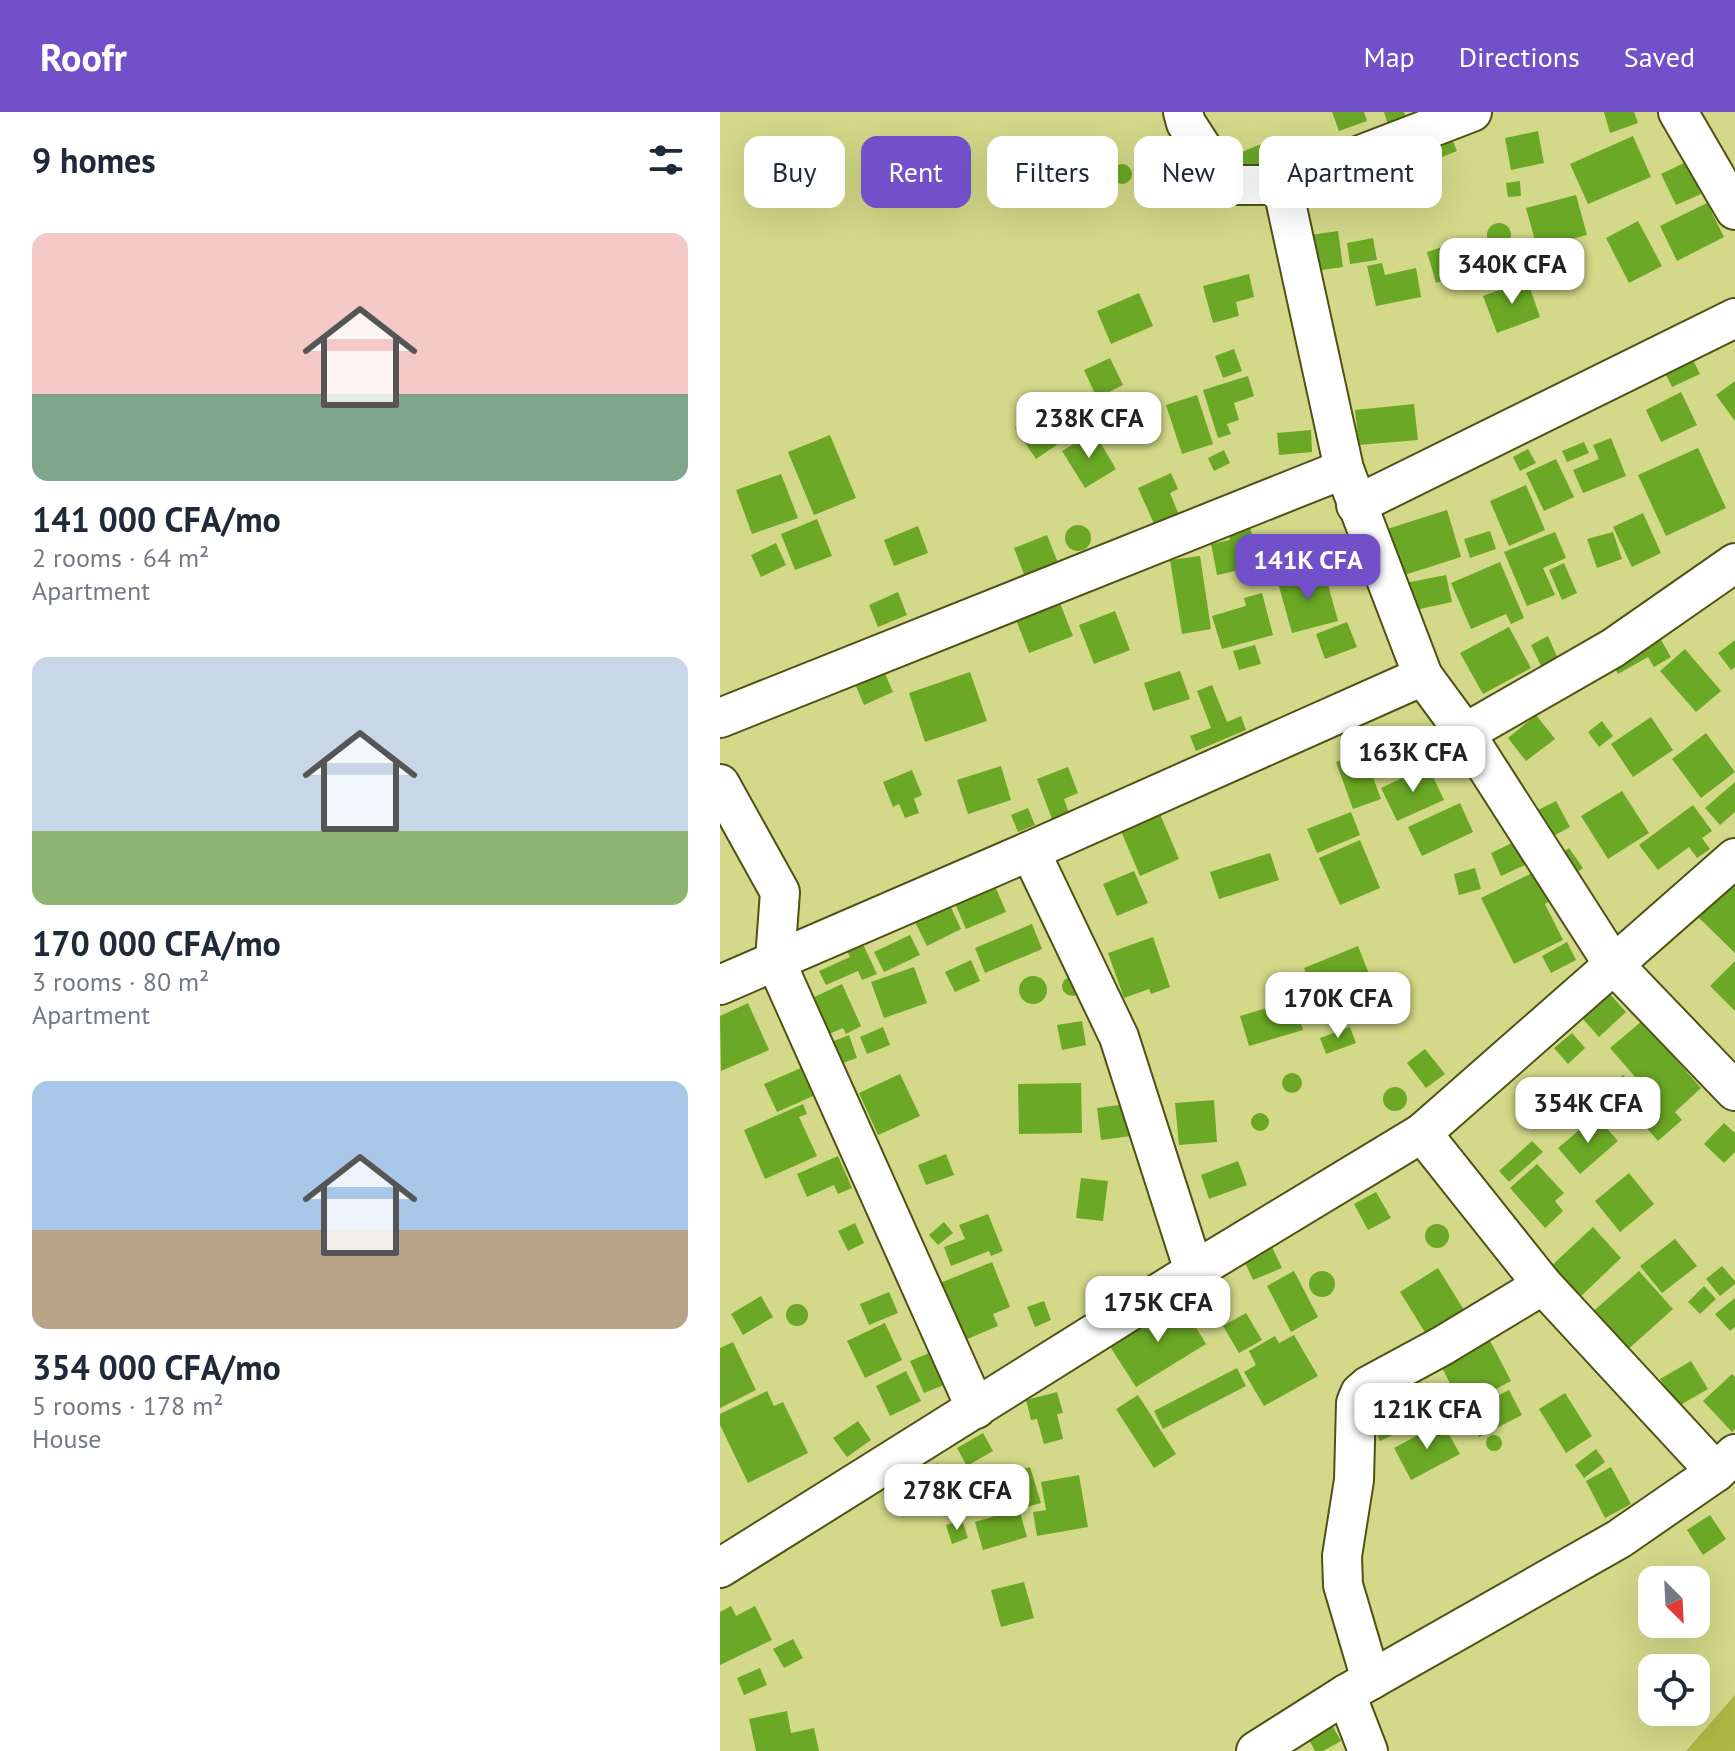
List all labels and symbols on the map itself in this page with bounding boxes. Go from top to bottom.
pin: 340K CFA [1429,238,1595,306]
pin: 238K CFA [1006,392,1172,460]
pin: 141K CFA [1225,534,1391,602]
pin: 163K CFA [1330,726,1496,794]
pin: 170K CFA [1255,972,1421,1040]
pin: 354K CFA [1505,1077,1671,1145]
pin: 175K CFA [1075,1276,1241,1344]
pin: 121K CFA [1344,1383,1510,1451]
pin: 278K CFA [874,1464,1040,1532]
north arrow [1638,1566,1710,1638]

